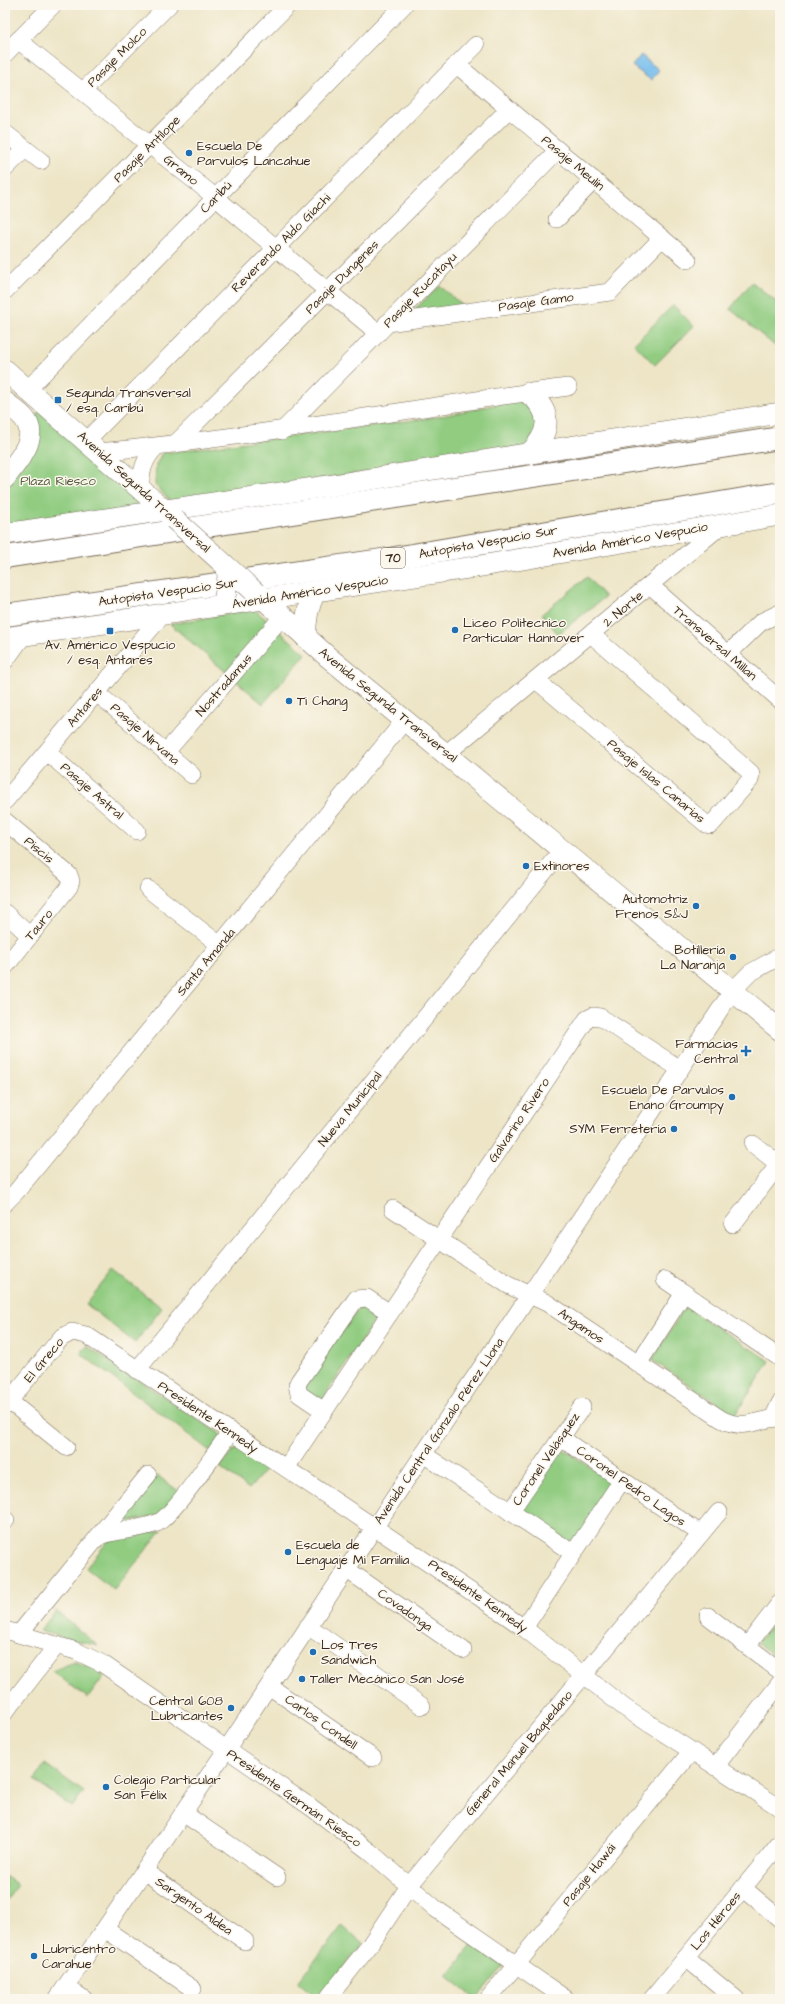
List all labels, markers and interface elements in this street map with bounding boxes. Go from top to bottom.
street label: Pasaje Molco [83,22,152,91]
street label: Pasaje Antílope [109,111,185,187]
street label: Pasaje Meulín [538,131,609,195]
place label: Escuela De Parvulos Lancahue [197,137,311,170]
marker: Escuela De Parvulos Lancahue [184,148,194,158]
street label: Gramo [160,150,203,190]
street label: Caribú [196,176,236,217]
street label: Reverendo Aldo Giachi [227,189,335,297]
street label: Pasaje Dungenes [301,236,384,319]
street label: Pasaje Rucatayu [379,248,462,333]
street label: Pasaje Gamo [497,288,575,316]
place label: Segunda Transversal / esq. Caribú [66,384,191,417]
marker: Segunda Transversal / esq. Caribú [53,395,63,405]
street label: Avenida Segunda Transversal [73,427,215,558]
park label: Plaza Riesco [20,472,96,490]
street label: Avenida Américo Vespucio [551,517,710,563]
street label: Autopista Vespucio Sur [417,521,559,563]
road number: 70 [381,548,405,568]
street label: Avenida Américo Vespucio [231,571,390,613]
street label: Autopista Vespucio Sur [97,573,239,611]
street label: 2 Norte [599,587,647,631]
street label: Transversal Millan [669,601,761,685]
place label: Liceo Politecnico Particular Hannover [463,614,584,647]
marker: Liceo Politecnico Particular Hannover [450,625,460,635]
marker: Av. Américo Vespucio / esq. Antares [105,626,115,636]
place label: Av. Américo Vespucio / esq. Antares [45,636,176,669]
street label: Avenida Segunda Transversal [314,643,461,767]
street label: Nostradamus [192,649,257,720]
street label: Antares [63,683,107,731]
place label: Ti Chang [297,692,348,711]
marker: Ti Chang [284,696,294,706]
street label: Pasaje Nirvana [107,699,184,769]
street label: Pasaje Islas Canarias [603,735,709,828]
street label: Pasaje Astral [56,758,128,824]
street label: Piscis [20,832,58,868]
place label: Extinores [534,857,590,875]
marker: Extinores [521,861,531,871]
place label: Automotriz Frenos S&J [615,890,689,923]
marker: Automotriz Frenos S&J [691,901,701,911]
street label: Tauro [21,905,58,945]
street label: Santa Amanda [172,924,240,1000]
place label: Botillería La Naranja [660,941,725,974]
marker: Botillería La Naranja [728,952,738,962]
place label: Farmacias Central [675,1035,738,1068]
marker: Farmacias Central [741,1046,751,1056]
street label: Nueva Municipal [314,1067,386,1151]
street label: Galvarino Rivero [484,1073,554,1166]
place label: Escuela De Parvulos Enano Groumpy [602,1081,724,1115]
marker: Escuela De Parvulos Enano Groumpy [727,1092,737,1102]
place label: SYM Ferretería [569,1120,666,1138]
marker: SYM Ferretería [669,1124,679,1134]
street label: Angamos [554,1304,608,1349]
street label: El Greco [20,1333,69,1386]
street label: Avenida Central Gonzalo Pérez Llona [370,1334,509,1528]
street label: Presidente Kennedy [154,1377,262,1458]
street label: Coronel Velásquez [508,1408,584,1509]
street label: Coronel Pedro Lagos [572,1441,690,1532]
place label: Escuela de Lenguaje Mi Familia [296,1536,410,1570]
marker: Escuela de Lenguaje Mi Familia [283,1547,293,1557]
street label: Presidente Kennedy [424,1555,531,1638]
street label: Covadonga [373,1584,437,1637]
place label: Los Tres Sandwich [321,1636,378,1669]
marker: Los Tres Sandwich [308,1647,318,1657]
place label: Taller Mecánico San José [310,1670,464,1688]
marker: Taller Mecánico San José [297,1674,307,1684]
street label: General Manuel Baquedano [461,1686,577,1820]
street label: Carlos Condell [281,1690,361,1754]
place label: Central 608 Lubricantes [149,1692,224,1725]
marker: Central 608 Lubricantes [226,1703,236,1713]
street label: Presidente Germán Riesco [223,1745,366,1852]
place label: Colegio Particular San Félix [114,1771,221,1804]
marker: Colegio Particular San Félix [101,1782,111,1792]
street label: Pasaje Hawái [558,1840,620,1910]
street label: Sargento Aldea [151,1873,237,1940]
street label: Los Héroes [687,1887,746,1954]
place label: Lubricentro Carahue [42,1940,116,1973]
marker: Lubricentro Carahue [29,1951,39,1961]

